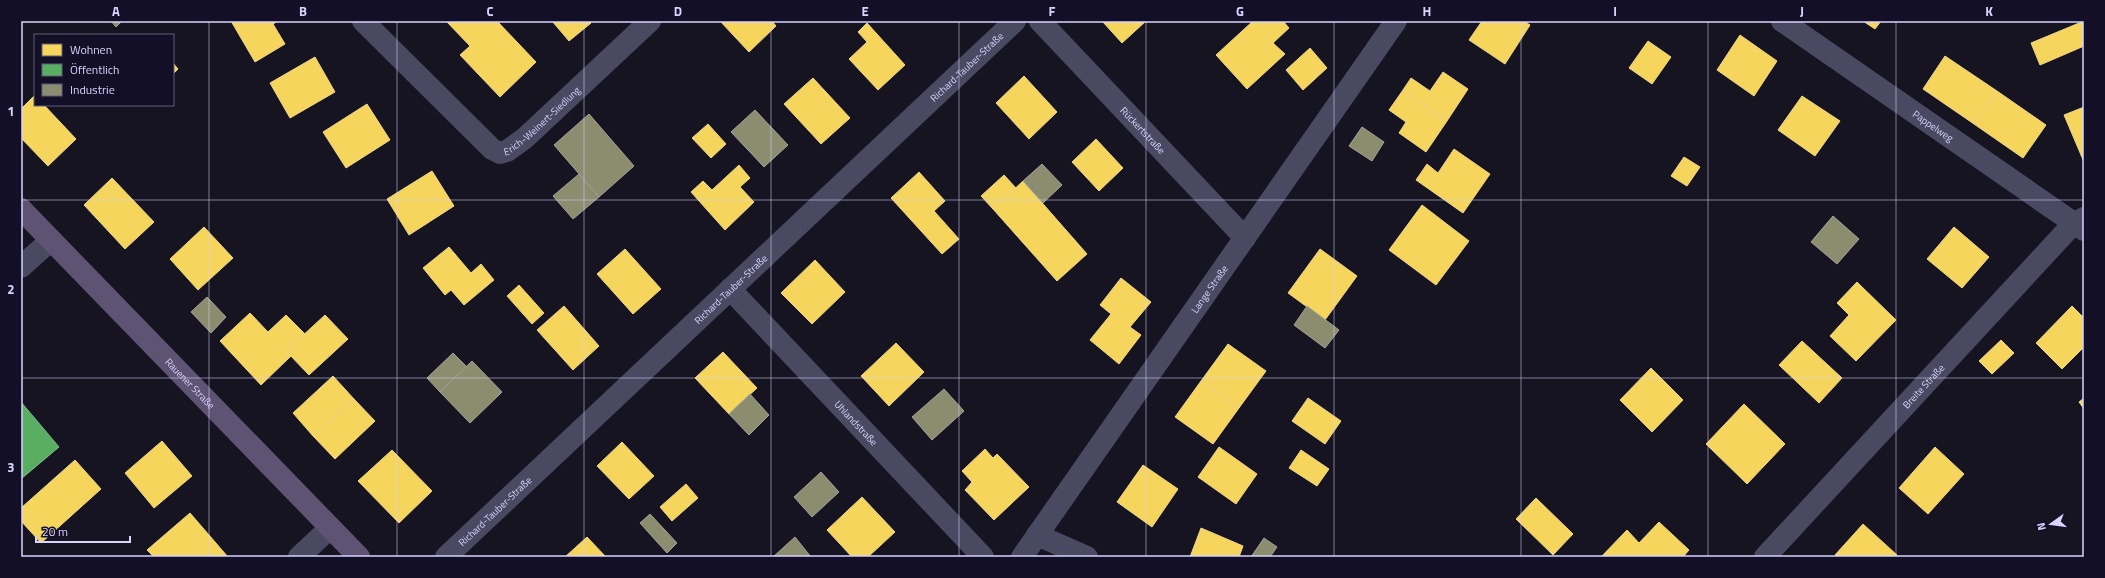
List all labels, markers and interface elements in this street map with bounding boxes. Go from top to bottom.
text: A [112,1,120,21]
text: B [299,1,307,21]
text: C [486,1,494,21]
text: D [674,1,682,21]
text: E [861,1,869,21]
text: F [1049,1,1056,21]
text: G [1236,1,1244,21]
text: H [1423,1,1431,21]
text: I [1613,1,1617,21]
text: J [1800,1,1804,21]
text: K [1985,1,1993,21]
street label: Richard-Tauber-Straße [927,29,1007,105]
legend [34,34,174,106]
text: Wohnen [70,40,112,59]
text: Öffentlich [70,60,120,79]
text: Industrie [70,80,115,99]
street label: Erich-Weinert-Siedlung [502,83,584,160]
text: 1 [7,101,15,121]
street label: Rückertstraße [1117,103,1169,157]
street label: Pappelweg [1910,107,1956,146]
street label: Richard-Tauber-Straße [691,251,771,328]
street label: Lange Straße [1187,262,1232,316]
text: 2 [7,279,15,299]
street label: Rauener Straße [162,355,218,412]
street label: Breite Straße [1899,361,1948,412]
street label: Uhlandstraße [831,397,881,449]
text: 3 [7,457,15,477]
street label: Richard-Tauber-Straße [455,473,535,550]
north arrow [2031,504,2071,544]
scale bar [36,518,130,544]
text: N [2033,521,2050,532]
text: 20 m [42,522,68,541]

